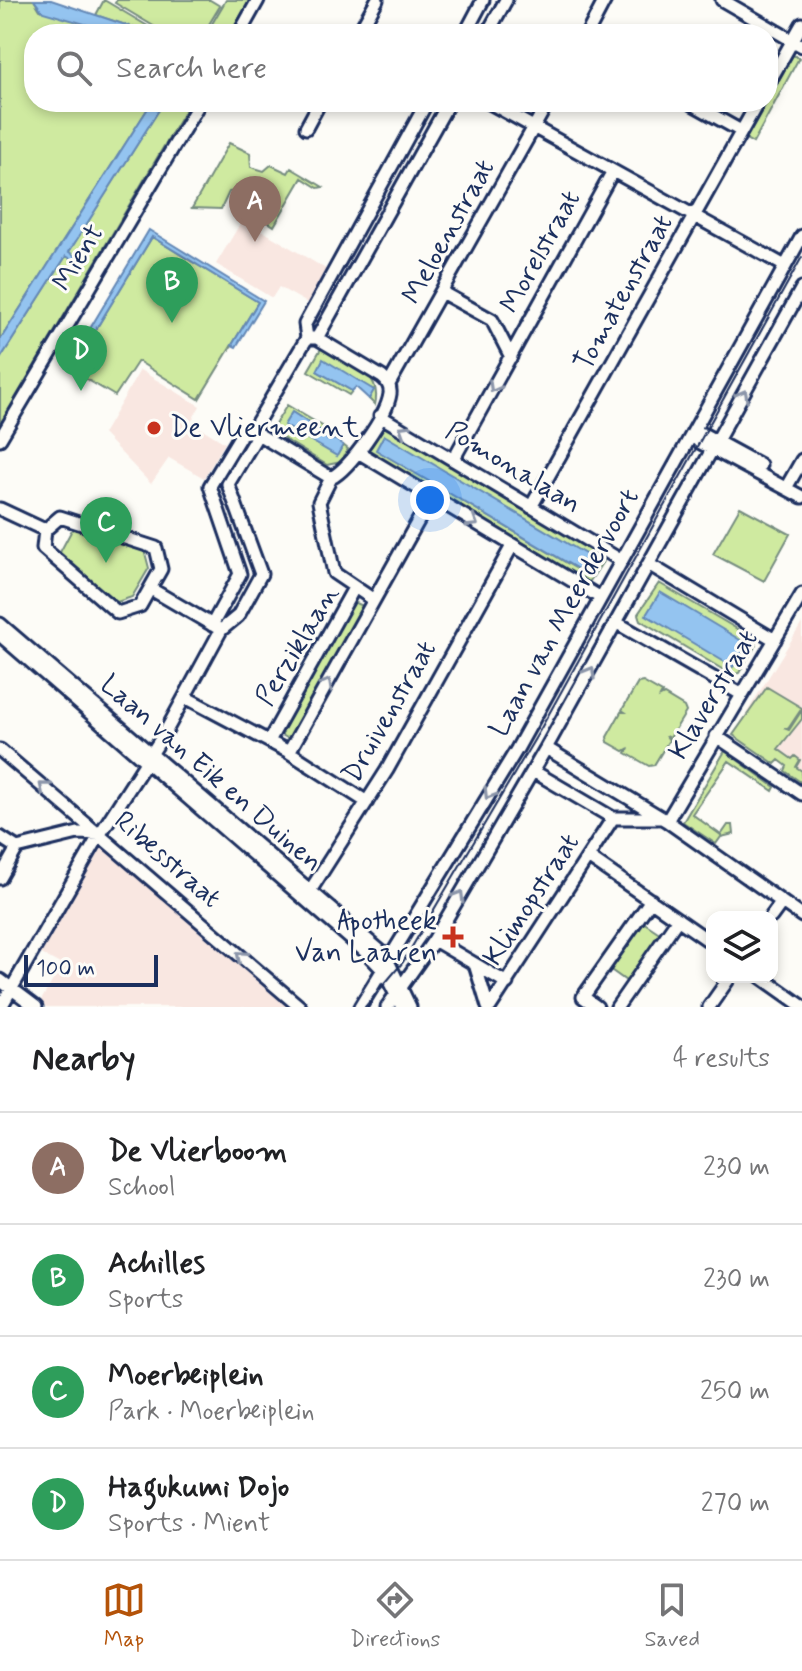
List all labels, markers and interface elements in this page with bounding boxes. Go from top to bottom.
search box [24,24,778,112]
icon: search [52,46,96,90]
text: Search here [116,49,267,88]
street label: Meloenstraat [394,153,504,311]
pin: A [229,176,281,242]
street label: Morelstraat [492,184,590,320]
street label: Tomatenstraat [566,208,682,378]
street label: Mient [45,218,113,298]
pin: B [146,257,198,323]
pin: D [55,325,107,391]
one-way arrow [488,378,504,392]
one-way arrow [733,389,748,404]
place label: De Vliermeent [170,410,360,447]
street label: Pomonalaan [438,413,588,523]
marker: De Vliermeent [145,419,163,437]
one-way arrow [398,425,413,440]
your location [410,480,450,520]
street label: Laan van Meerdervoort [481,482,649,744]
pin: C [80,497,132,563]
one-way arrow [464,512,479,527]
street label: Perziklaan [248,579,349,713]
street label: Klaverstraat [661,623,767,767]
street label: Druivenstraat [334,634,446,790]
one-way arrow [580,666,595,680]
street label: Laan van Eik en Duinen [92,667,330,881]
one-way arrow [317,678,333,693]
one-way arrow [39,782,53,797]
one-way arrow [484,785,499,800]
street label: Ribesstraat [106,803,228,917]
street label: Klimopstraat [475,827,589,973]
one-way arrow [449,891,464,905]
place label: Apotheek Van Laaren [295,903,437,972]
map controls [706,911,778,983]
button: layers [706,911,778,983]
marker: Apotheek Van Laaren [444,928,462,946]
scale bar [24,951,158,987]
one-way arrow [236,951,251,966]
text: 100 m [36,955,95,983]
text: Nearby [32,1037,136,1082]
text: 4 results [673,1042,770,1076]
text: De Vlierboom [108,1132,287,1171]
text: A [49,1151,67,1185]
text: 230 m [703,1151,770,1185]
text: School [108,1171,175,1205]
text: Achilles [108,1244,205,1283]
text: B [50,1263,66,1297]
text: 230 m [703,1263,770,1297]
text: Sports [108,1283,183,1317]
text: Moerbeiplein [108,1356,264,1395]
text: C [49,1375,67,1409]
text: 250 m [700,1375,770,1409]
text: Park · Moerbeiplein [108,1395,315,1429]
text: Hagukumi Dojo [108,1468,289,1507]
text: D [49,1487,67,1521]
text: 270 m [701,1487,770,1521]
text: Sports · Mient [108,1507,270,1541]
tab: Map [102,1578,146,1654]
tab: Directions [350,1578,440,1654]
tab: Saved [644,1578,700,1654]

